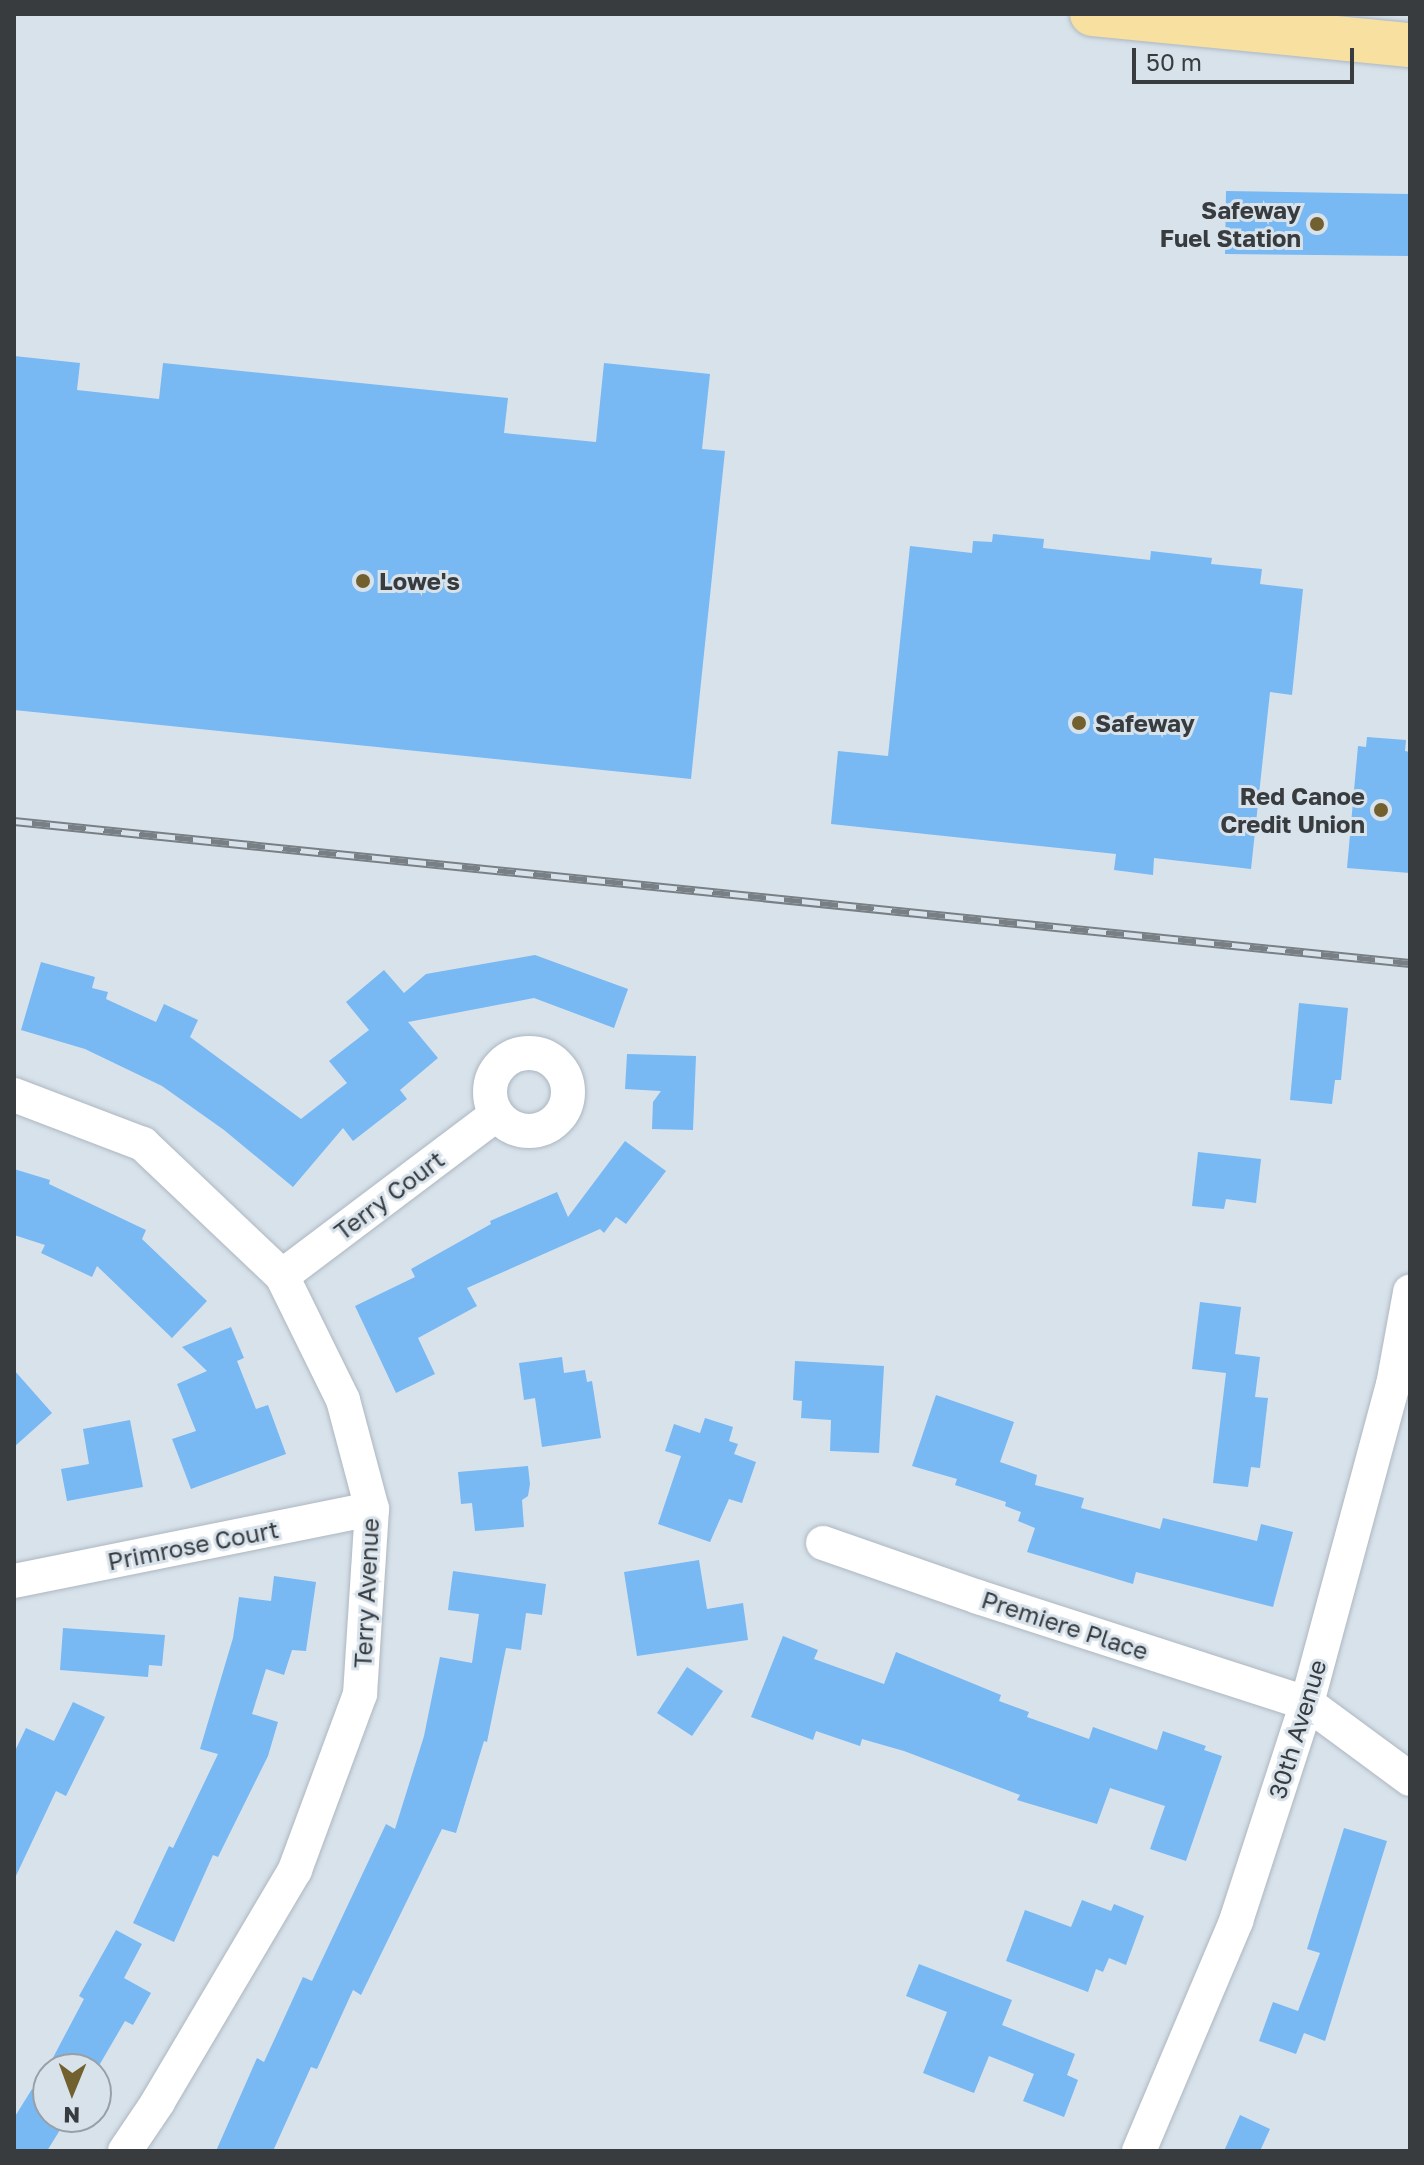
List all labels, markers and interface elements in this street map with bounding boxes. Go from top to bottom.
scale bar [1136,32,1358,82]
text: 50 m [1146,47,1202,76]
place label: Safeway Fuel Station [1160,196,1301,252]
marker: Safeway Fuel Station [1308,215,1326,233]
place label: Lowe's [379,567,460,595]
marker: Lowe's [354,572,372,590]
place label: Safeway [1095,709,1195,737]
marker: Safeway [1070,714,1088,732]
place label: Red Canoe Credit Union [1220,782,1365,838]
marker: Red Canoe Credit Union [1372,801,1390,819]
street label: Terry Court [328,1144,450,1246]
street label: Primrose Court [105,1514,281,1576]
street label: Terry Avenue [348,1517,384,1669]
street label: Premiere Place [978,1585,1152,1665]
street label: 30th Avenue [1262,1656,1332,1802]
north arrow [32,2053,112,2133]
text: N [63,2102,80,2129]

